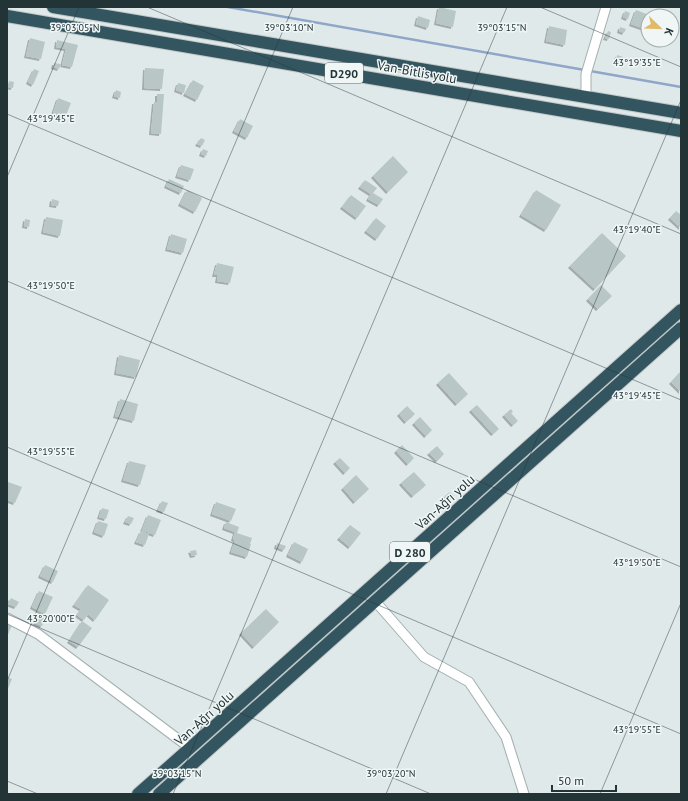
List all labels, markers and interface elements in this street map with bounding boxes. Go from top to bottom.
north arrow [640,8,680,48]
text: 39°03'05"N [50,21,100,34]
text: 39°03'10"N [264,21,314,34]
text: 39°03'15"N [477,21,527,34]
text: K [661,26,677,38]
street label: Van-Bitlis yolu [375,56,458,87]
text: 43°19'35"E [613,56,661,69]
road number: D290 [325,63,363,83]
text: 43°19'45"E [27,112,75,125]
text: 43°19'40"E [613,223,661,236]
text: 43°19'50"E [27,279,75,292]
text: 43°19'45"E [613,389,661,402]
text: 43°19'55"E [27,445,75,458]
street label: Van-Ağrı yolu [411,471,478,534]
road number: D 280 [390,542,430,562]
text: 43°19'50"E [613,556,661,569]
text: 43°20'00"E [27,612,75,625]
street label: Van-Ağrı yolu [170,687,237,750]
text: 43°19'55"E [613,723,661,736]
text: 39°03'15"N [152,767,202,780]
text: 39°03'20"N [366,767,416,780]
scale bar [552,767,616,793]
text: 50 m [558,773,584,788]

